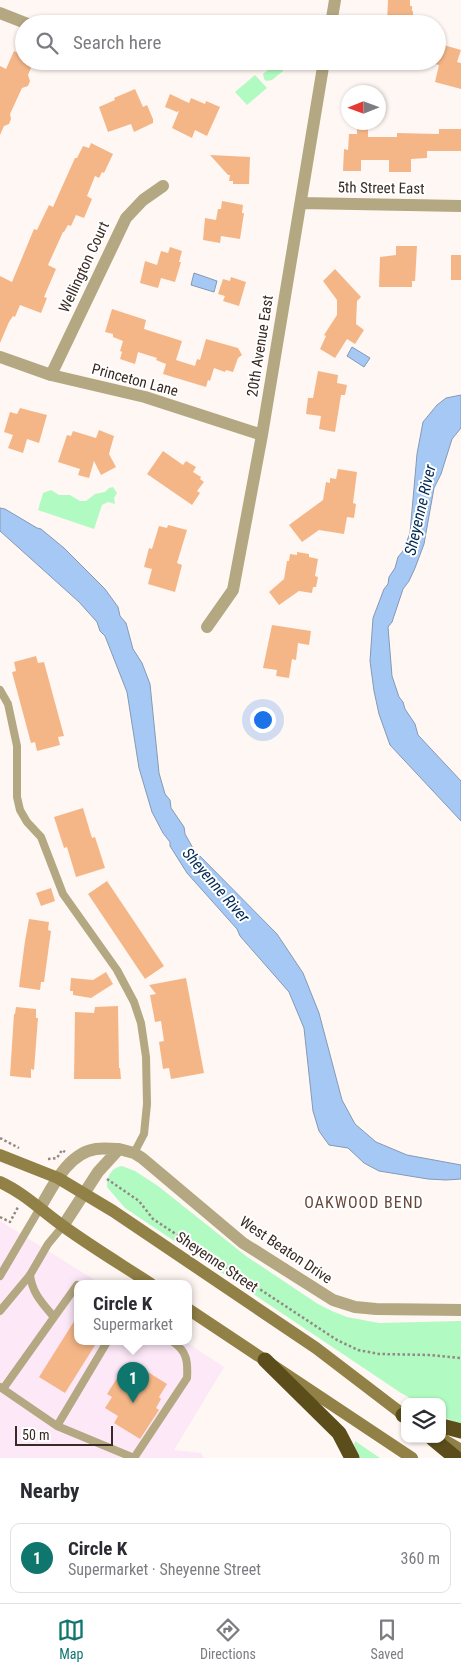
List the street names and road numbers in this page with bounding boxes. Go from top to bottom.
street label: 5th Street East [337,178,425,198]
street label: Wellington Court [55,219,113,315]
street label: 20th Avenue East [243,294,277,398]
street label: Princeton Lane [90,360,180,400]
street label: West Beaton Drive [236,1212,336,1288]
street label: Sheyenne Street [172,1228,262,1296]

